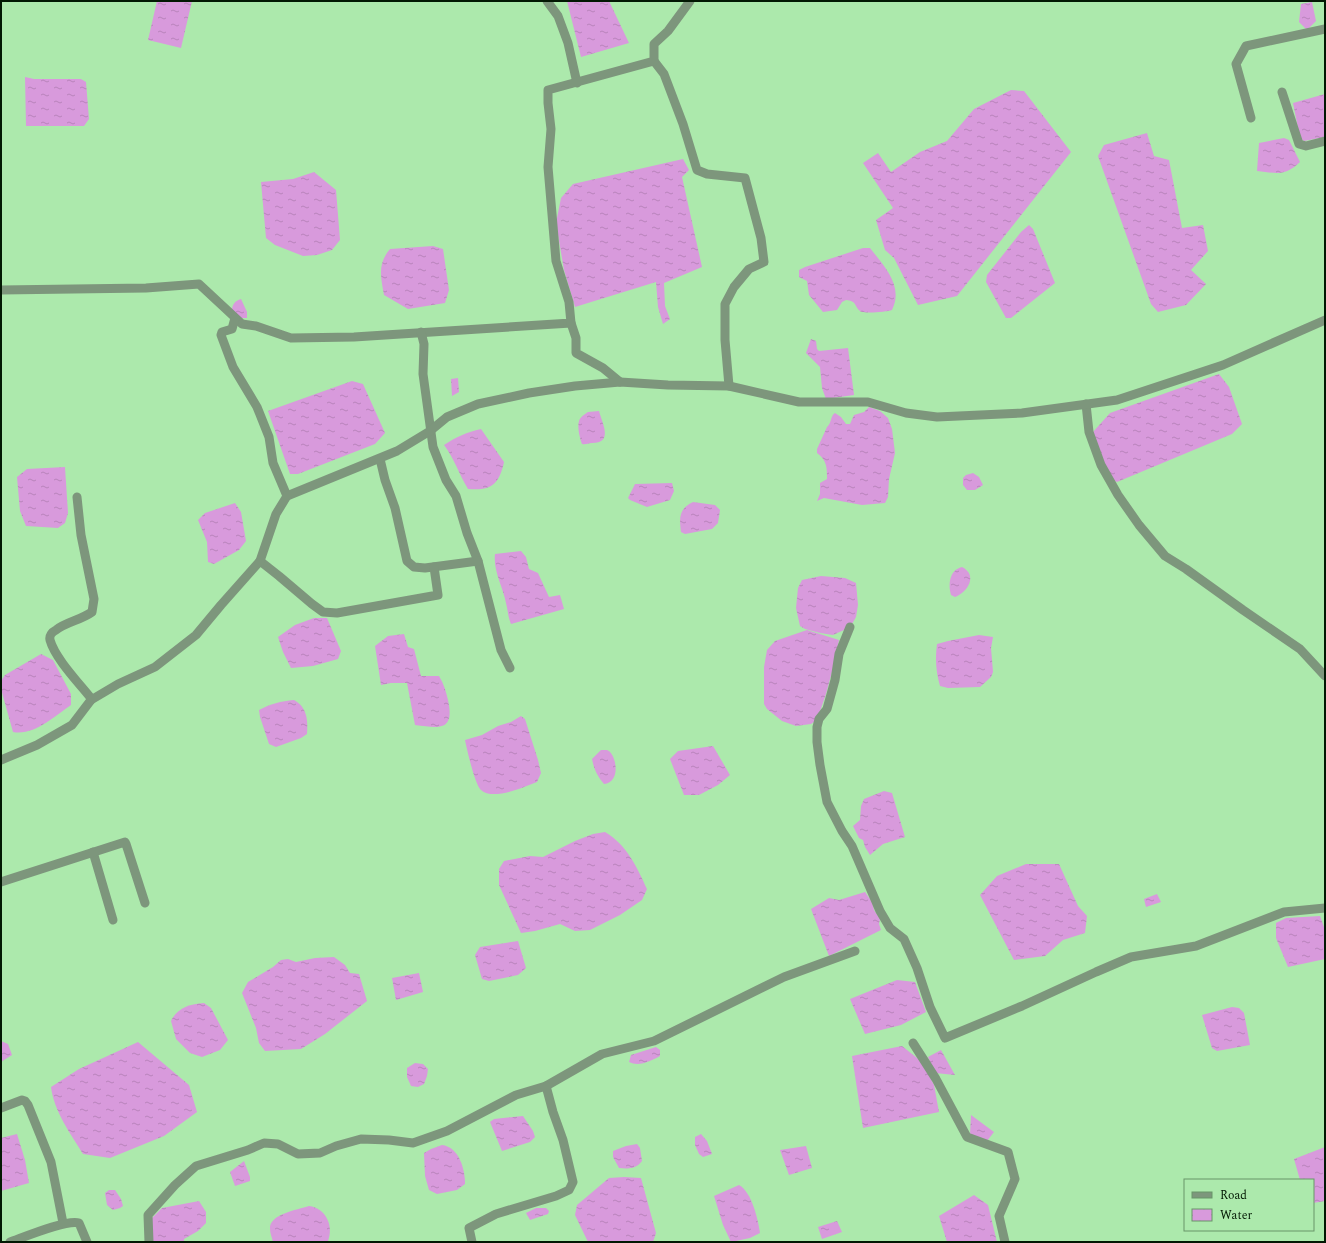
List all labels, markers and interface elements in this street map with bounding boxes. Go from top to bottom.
legend [1184,1179,1314,1231]
text: Road [1220,1186,1247,1205]
text: Water [1220,1206,1252,1225]

